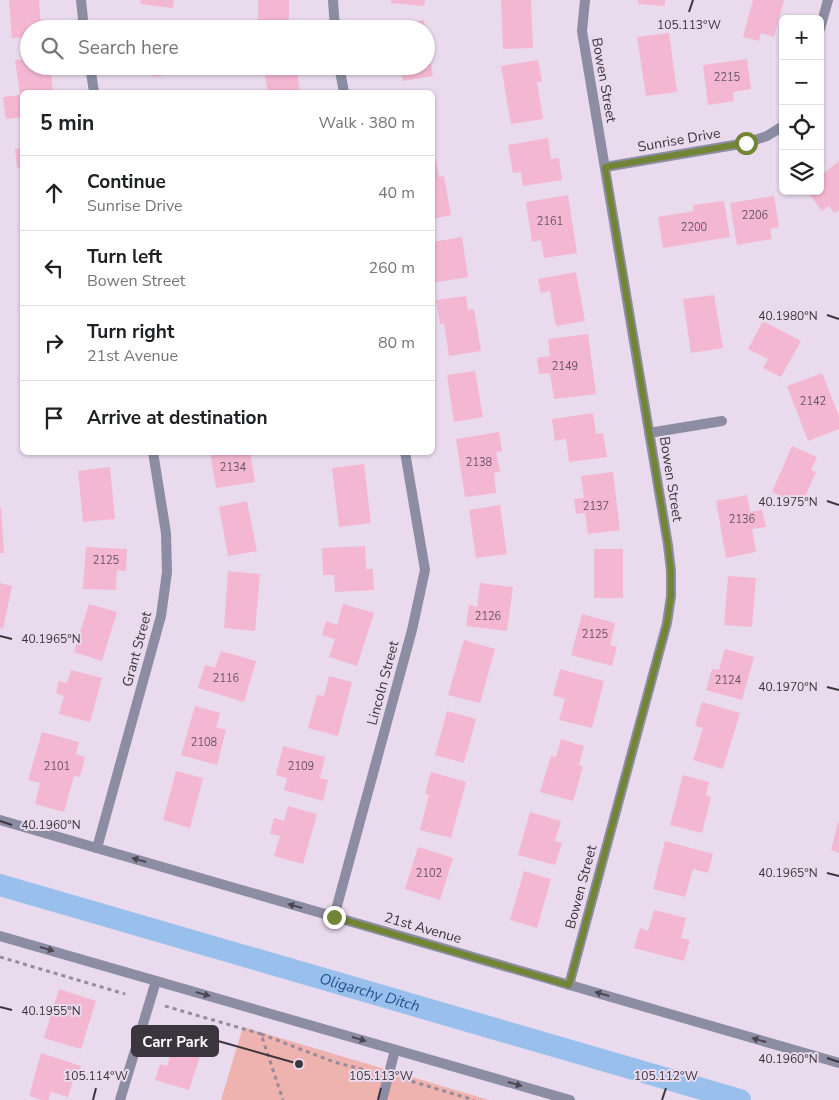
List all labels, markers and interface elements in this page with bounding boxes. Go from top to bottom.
map controls [779,15,824,195]
button: + [779,15,824,60]
text: 105.113°W [657,17,721,33]
search box [20,20,435,75]
icon: search [38,34,66,62]
text: Search here [78,35,179,61]
street label: Bowen Street [587,36,621,124]
button: − [779,60,824,105]
house number: 2215 [714,70,741,85]
button: locate [779,105,824,150]
text: 5 min [40,109,94,137]
text: Walk · 380 m [319,112,415,134]
street label: Sunrise Drive [636,123,722,157]
route start [735,132,758,155]
button: layers [779,150,824,195]
text: Continue [87,169,166,195]
icon: ahead [40,179,68,207]
text: 40 m [378,182,415,204]
text: Sunrise Drive [87,195,183,217]
house number: 2206 [742,208,769,223]
house number: 2161 [537,214,563,229]
house number: 2200 [681,220,708,235]
text: Turn left [87,244,162,270]
icon: left [40,254,68,282]
text: 260 m [368,257,415,279]
text: Bowen Street [87,270,185,292]
text: 40.1980°N [758,308,818,324]
text: Turn right [87,319,174,345]
icon: right [40,329,68,357]
text: 80 m [378,332,415,354]
text: 21st Avenue [87,345,178,367]
house number: 2149 [552,359,578,374]
house number: 2142 [800,394,826,409]
icon: arrive [40,404,68,432]
text: Arrive at destination [87,405,268,431]
street label: Bowen Street [655,435,687,523]
house number: 2138 [466,455,493,470]
house number: 2134 [220,460,247,475]
text: 40.1975°N [758,494,818,510]
house number: 2137 [583,499,609,514]
house number: 2136 [729,512,756,527]
house number: 2125 [93,553,120,568]
street label: Grant Street [118,609,156,689]
house number: 2126 [475,609,502,624]
house number: 2125 [582,627,609,642]
text: 40.1965°N [21,631,81,647]
street label: Lincoln Street [363,639,403,727]
house number: 2116 [213,671,240,686]
house number: 2124 [715,673,742,688]
text: 40.1970°N [758,679,818,695]
house number: 2108 [191,735,218,750]
house number: 2101 [44,759,70,774]
house number: 2109 [288,759,314,774]
text: 40.1960°N [21,817,81,833]
street label: Bowen Street [561,843,601,931]
one-way arrow [131,856,146,864]
text: 40.1965°N [758,865,818,881]
house number: 2102 [416,866,442,881]
one-way arrow [287,901,302,909]
route end [323,906,346,929]
street label: 21st Avenue [382,908,464,948]
one-way arrow [39,946,54,954]
water label: Oligarchy Ditch [317,968,422,1016]
one-way arrow [595,990,610,998]
one-way arrow [196,991,211,999]
text: 40.1955°N [21,1003,81,1019]
callout: Carr Park [132,1026,218,1056]
text: Carr Park [142,1032,209,1052]
one-way arrow [751,1035,766,1043]
one-way arrow [352,1036,367,1044]
text: 40.1960°N [758,1051,818,1067]
text: 105.114°W [64,1068,128,1084]
text: 105.113°W [349,1068,413,1084]
text: 105.112°W [634,1068,698,1084]
one-way arrow [508,1081,523,1089]

